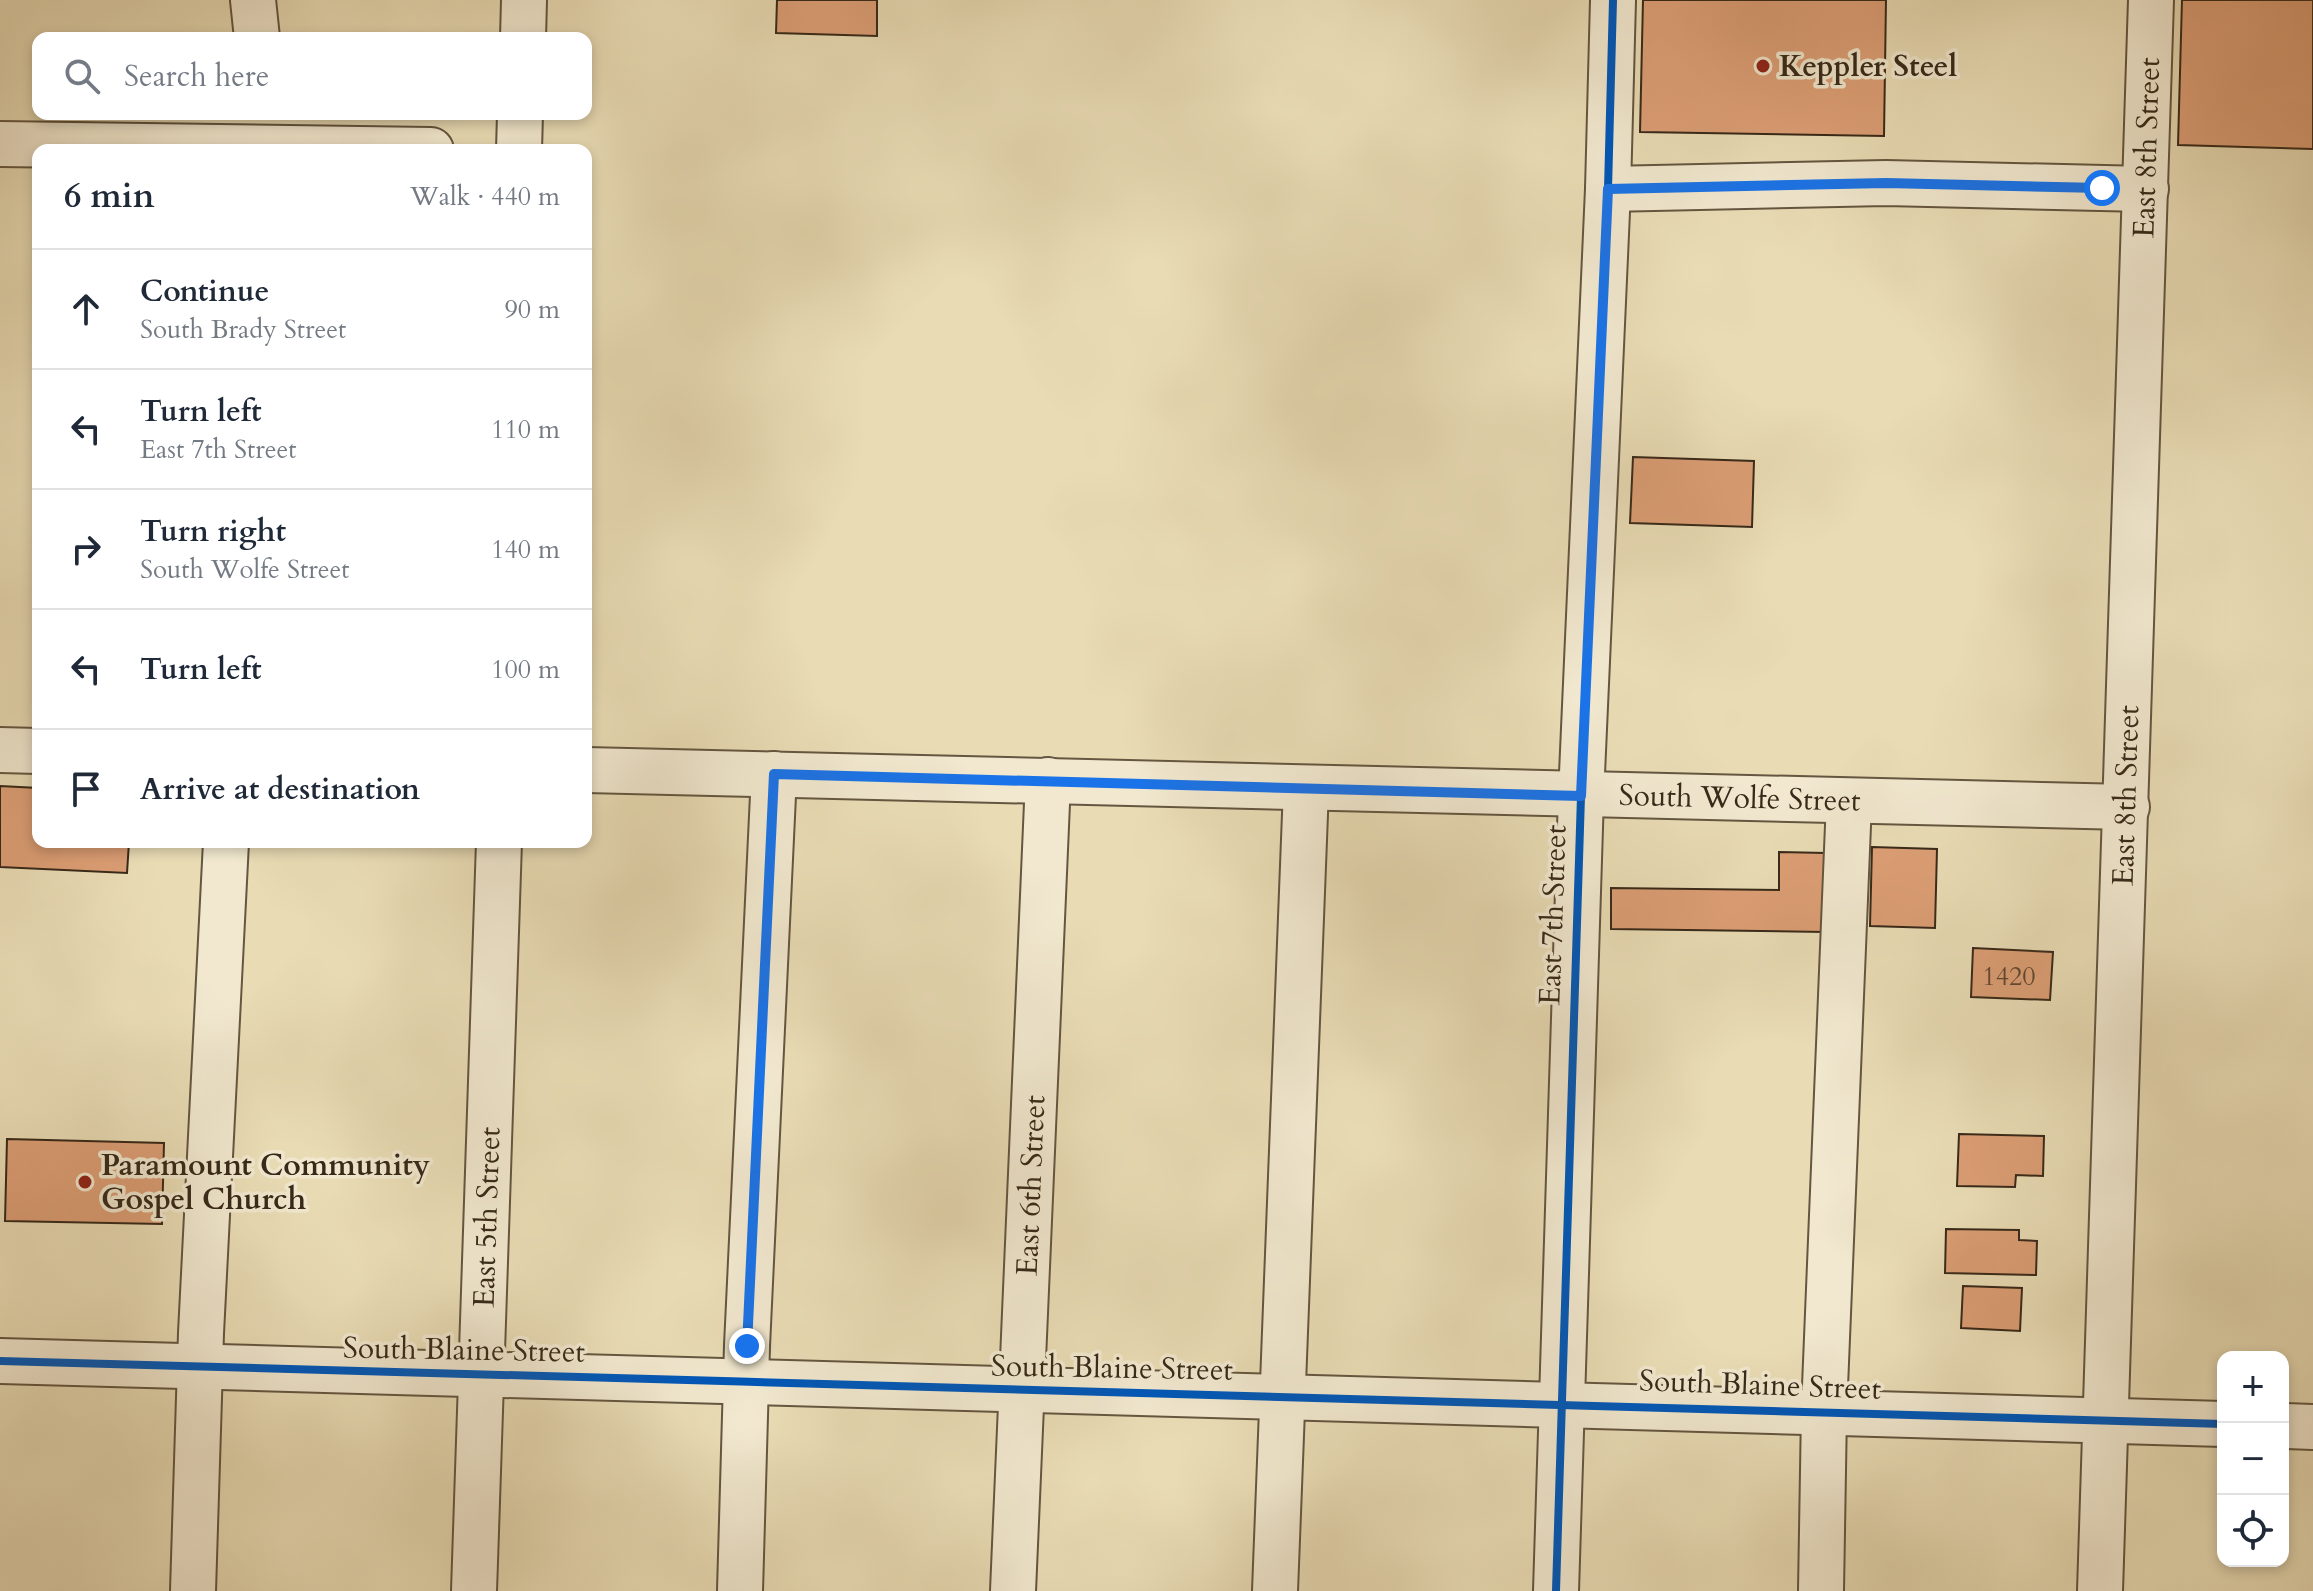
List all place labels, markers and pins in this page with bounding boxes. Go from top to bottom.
place label: Keppler Steel [1779,46,1957,87]
marker: Keppler Steel [1754,57,1772,75]
place label: Paramount Community Gospel Church [101,1145,430,1220]
marker: Paramount Community Gospel Church [76,1173,94,1191]

